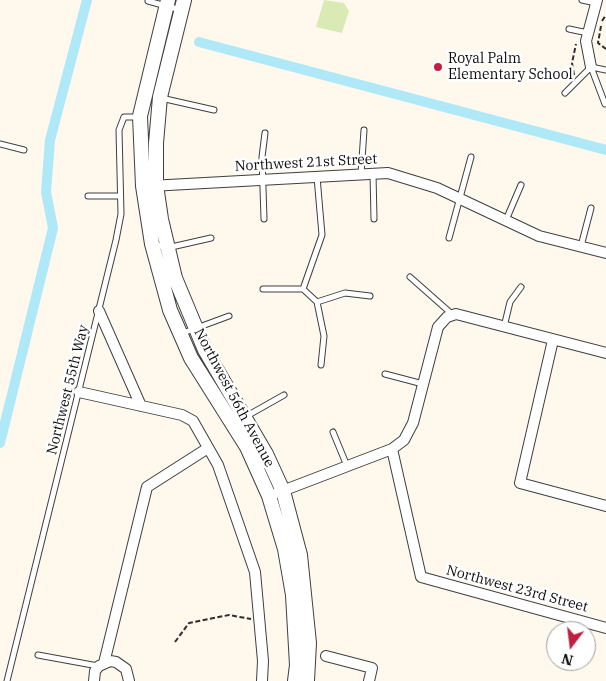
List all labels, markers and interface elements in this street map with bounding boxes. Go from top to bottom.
place label: Royal Palm Elementary School [448,51,573,84]
marker: Royal Palm Elementary School [432,61,444,73]
street label: Northwest 21st Street [234,151,378,175]
street label: Northwest 55th Way [44,323,92,457]
street label: Northwest 56th Avenue [190,326,278,470]
street label: Northwest 23rd Street [444,562,590,616]
north arrow [546,621,596,671]
text: N [560,649,575,670]

